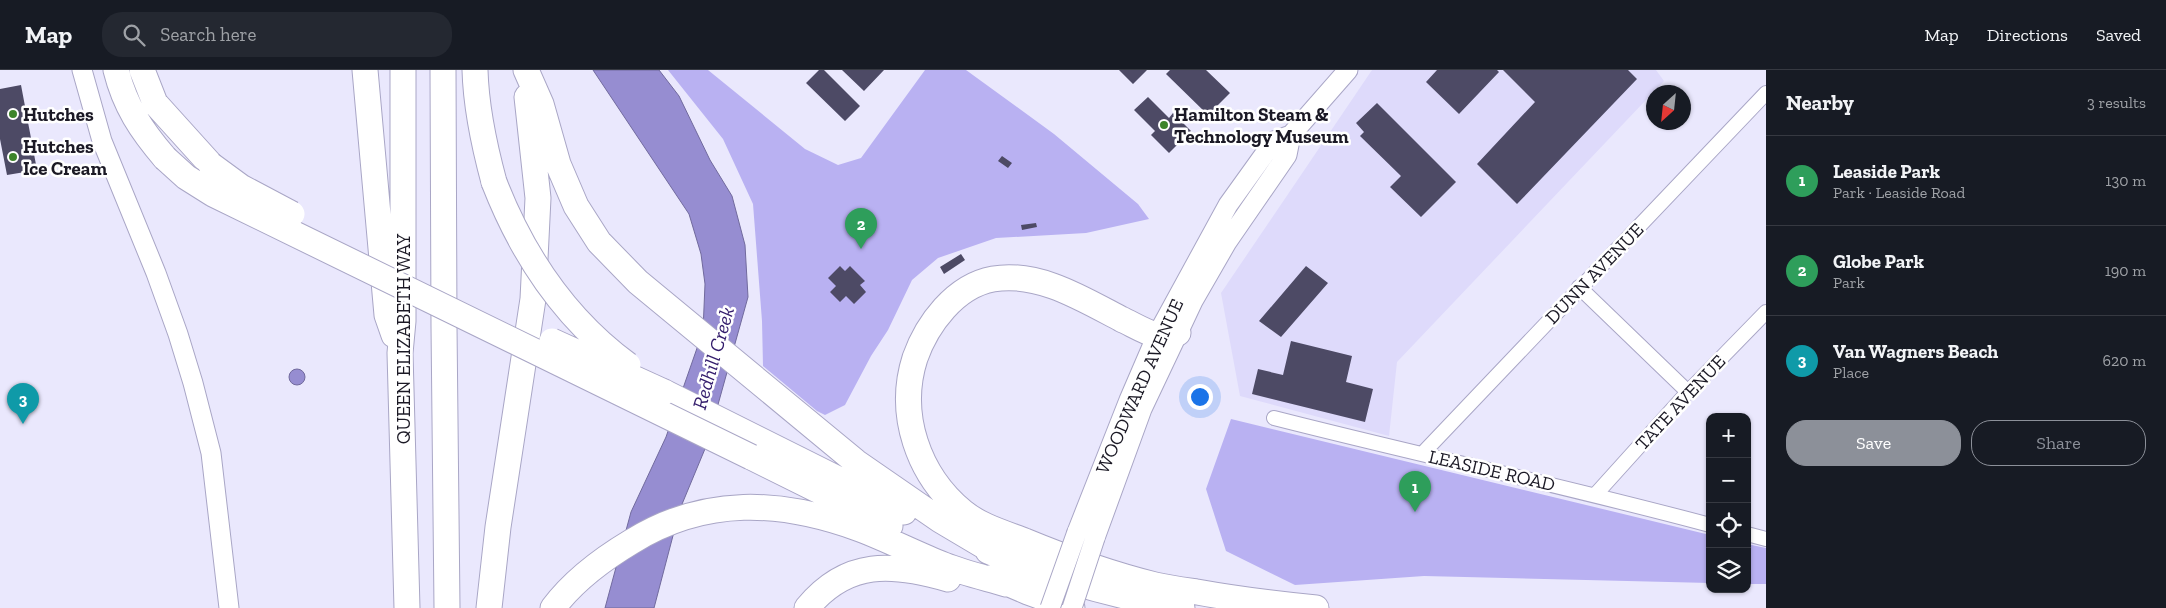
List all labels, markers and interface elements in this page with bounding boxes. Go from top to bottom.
search box [102,12,452,57]
text: Map [25,20,72,49]
icon: search [120,21,148,49]
text: Search here [160,23,257,46]
text: Map [1924,24,1959,46]
text: Directions [1987,24,2068,46]
text: Saved [2096,24,2141,46]
north arrow [1646,85,1691,130]
text: Nearby [1786,90,1854,115]
text: 3 results [2087,93,2146,112]
place label: Hutches [23,103,94,126]
place label: Hamilton Steam & Technology Museum [1174,103,1349,148]
marker: Hutches [7,108,19,120]
marker: Hamilton Steam & Technology Museum [1158,119,1170,131]
place label: Hutches Ice Cream [23,135,107,180]
marker: Hutches Ice Cream [7,151,19,163]
text: Leaside Park [1833,160,1940,183]
text: 1 [1799,171,1805,190]
text: 130 m [2105,171,2146,190]
text: Park · Leaside Road [1833,183,1965,202]
pin: 2 [845,208,877,249]
street label: DUNN AVENUE [1540,218,1648,329]
street label: QUEEN ELIZABETH WAY [392,233,415,444]
text: Globe Park [1833,250,1924,273]
text: 2 [1798,261,1806,280]
text: 190 m [2105,261,2146,280]
text: Park [1833,273,1865,292]
street label: WOODWARD AVENUE [1091,295,1188,477]
water label: Redhill Creek [687,304,739,412]
text: Van Wagners Beach [1833,340,1998,363]
street label: TATE AVENUE [1630,350,1730,455]
text: 3 [1798,351,1806,370]
text: 620 m [2103,351,2146,370]
text: Place [1833,363,1869,382]
pin: 3 [7,383,39,424]
your location [1187,384,1213,410]
map controls [1706,413,1751,593]
button: + [1706,413,1751,458]
button: Save [1786,420,1961,466]
button: Share [1971,420,2146,466]
street label: LEASIDE ROAD [1426,445,1557,496]
button: − [1706,458,1751,503]
pin: 1 [1399,471,1431,512]
button: locate [1706,503,1751,548]
button: layers [1706,548,1751,593]

